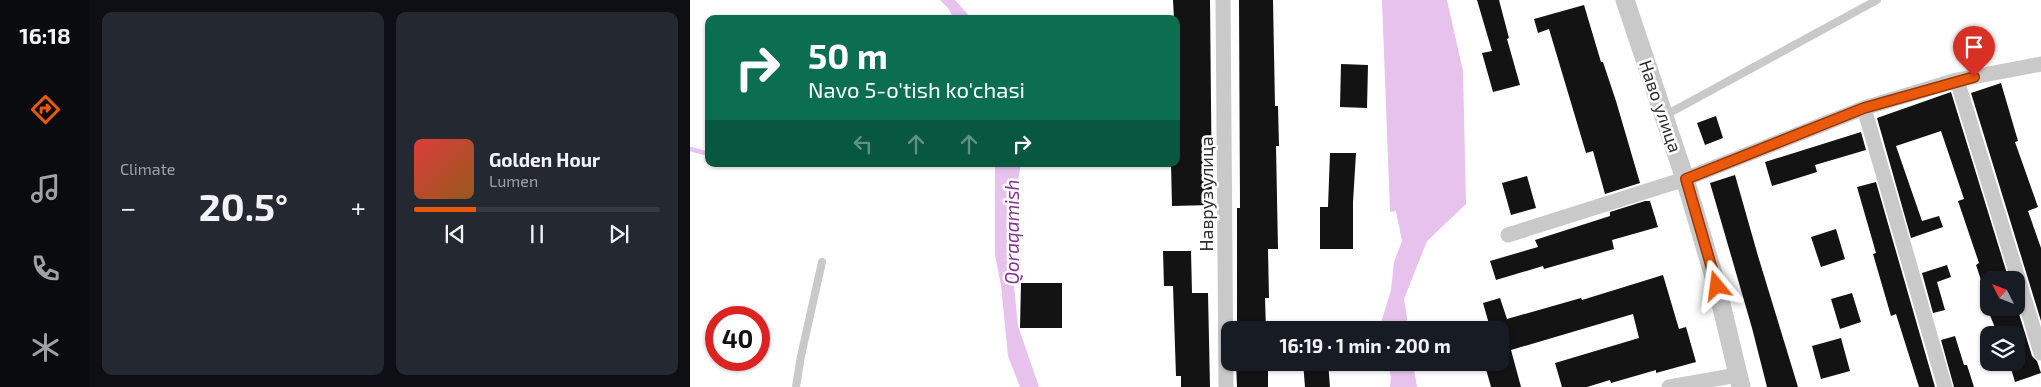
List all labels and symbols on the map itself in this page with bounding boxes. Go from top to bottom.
pin [1953,26,1995,77]
street label: Наво улица [1635,57,1687,155]
street label: Навруз улица [1195,136,1217,252]
water label: Qoraqamish [1000,179,1023,285]
position arrow [1690,259,1742,311]
north arrow [1980,271,2025,316]
speed limit sign: 40 [705,306,770,371]

